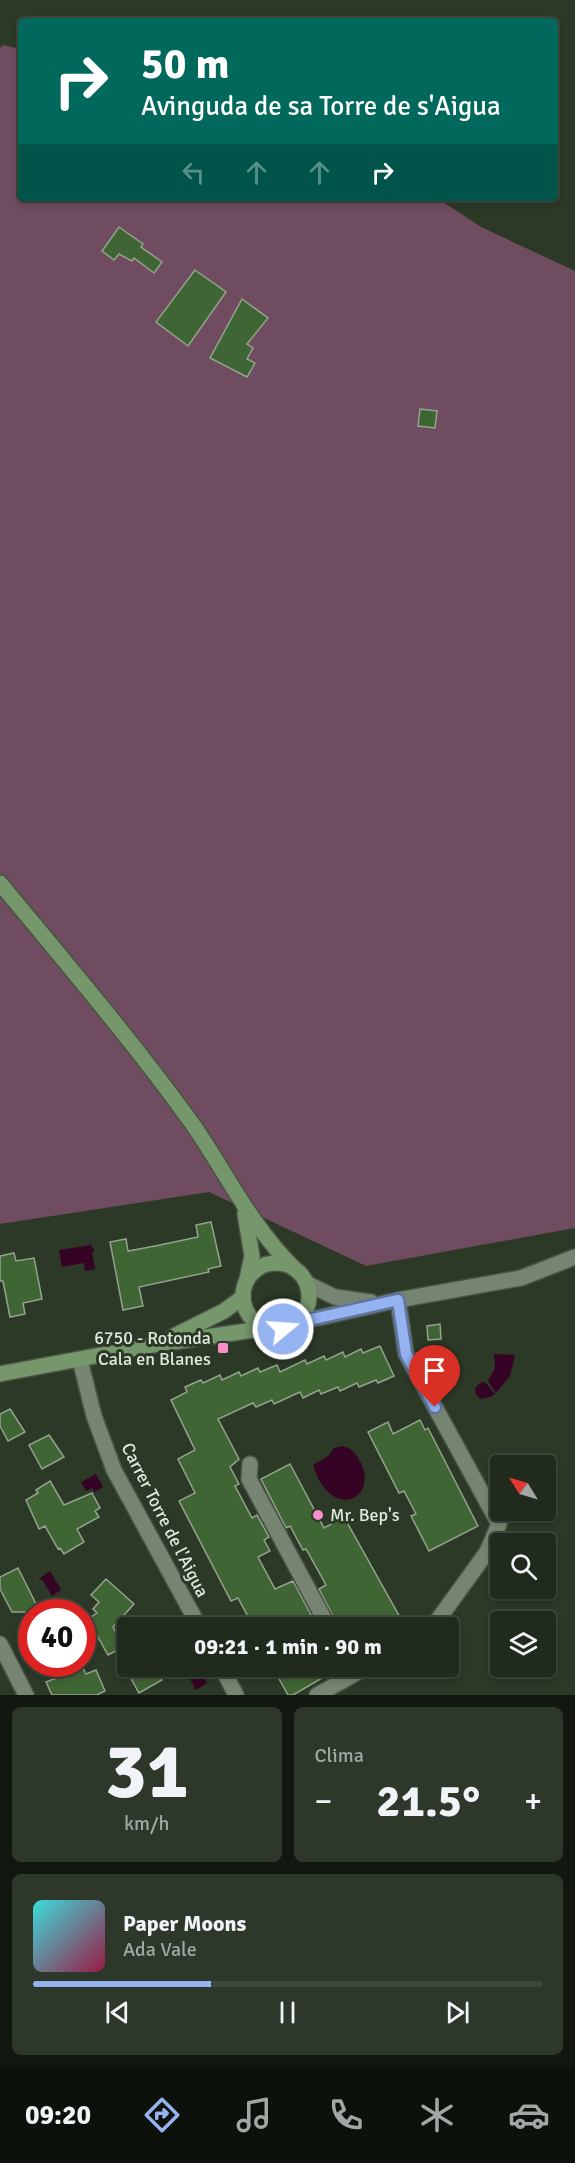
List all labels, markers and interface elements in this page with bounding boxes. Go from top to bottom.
text: 50 m [141,39,230,90]
icon: right [42,42,120,120]
text: Avinguda de sa Torre de s'Aigua [141,90,501,123]
icon: left [177,156,210,189]
icon: ahead [240,156,273,189]
icon: ahead [303,156,336,189]
icon: right [366,156,399,189]
position arrow [251,1297,315,1361]
place label: 6750 - Rotonda Cala en Blanes [94,1327,211,1370]
marker: 6750 - Rotonda Cala en Blanes [216,1341,230,1355]
pin [409,1345,460,1407]
icon: arrive [418,1354,451,1387]
street label: Carrer Torre de l'Aigua [117,1439,213,1601]
north arrow [490,1455,556,1521]
map controls [490,1455,556,1677]
place label: Mr. Bep's [330,1504,400,1526]
marker: Mr. Bep's [311,1508,325,1522]
button: search [490,1533,556,1599]
speed limit sign: 40 [18,1599,96,1677]
button: layers [490,1611,556,1677]
text: 09:21 · 1 min · 90 m [194,1633,382,1660]
text: 31 [105,1724,189,1820]
text: Clima [315,1743,364,1768]
text: 21.5° [376,1774,480,1829]
text: − [315,1781,332,1822]
text: + [524,1781,542,1822]
text: km/h [124,1811,169,1836]
text: Paper Moons [123,1910,246,1937]
text: Ada Vale [123,1937,197,1962]
icon: previous [101,1996,134,2029]
icon: pause [271,1996,304,2029]
icon: next [441,1996,474,2029]
icon: directions [141,2094,183,2136]
icon: music [233,2094,275,2136]
icon: phone [325,2094,367,2136]
icon: climate [416,2094,458,2136]
icon: car [508,2094,550,2136]
text: 09:20 [25,2099,91,2132]

